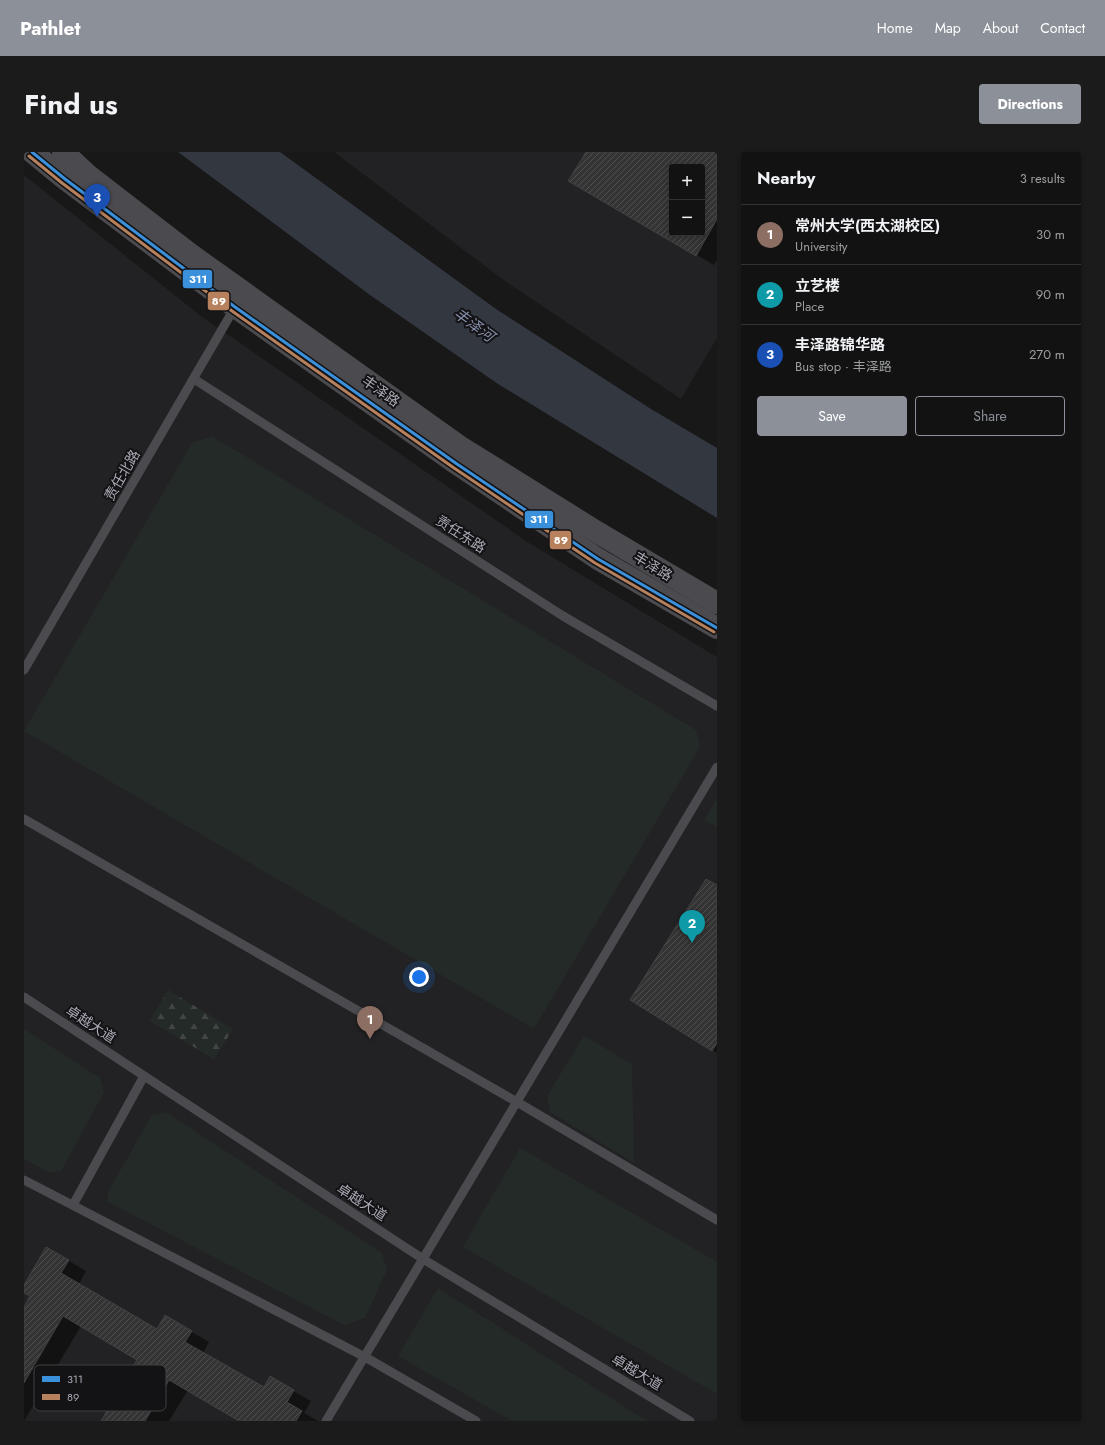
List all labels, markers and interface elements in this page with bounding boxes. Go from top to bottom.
text: Pathlet [20,15,80,42]
text: Home [877,18,913,38]
text: Map [935,18,961,38]
text: About [983,18,1018,38]
text: Contact [1040,18,1085,38]
text: Find us [24,84,118,125]
button: Directions [979,84,1081,124]
map controls [669,164,705,236]
button: + [669,164,705,200]
text: Nearby [757,166,815,190]
text: 3 results [1020,169,1065,188]
pin: 3 [84,184,110,217]
button: − [669,200,705,236]
text: 常州大学(西太湖校区) [795,215,940,237]
text: 1 [767,225,773,244]
text: 30 m [1036,225,1065,244]
text: University [795,237,847,256]
line badge: 311 [182,269,213,289]
text: 311 [189,271,207,287]
text: 立艺楼 [795,275,840,297]
text: 2 [766,285,774,304]
text: 90 m [1036,285,1065,304]
line badge: 89 [207,291,230,311]
text: 89 [212,293,226,309]
text: Place [795,297,824,316]
water label: 丰泽河 [449,303,501,349]
text: 丰泽路锦华路 [795,334,885,356]
text: 3 [766,345,774,364]
text: 270 m [1029,345,1065,364]
text: Bus stop · 丰泽路 [795,357,892,376]
street label: 丰泽路 [358,371,404,411]
button: Save [757,396,907,436]
button: Share [915,396,1065,436]
street label: 责任北路 [99,446,145,504]
street label: 责任东路 [432,510,490,558]
line badge: 311 [524,510,554,529]
text: 311 [530,511,548,527]
line badge: 89 [549,530,572,550]
text: 89 [554,532,568,548]
street label: 丰泽路 [630,547,676,585]
pin: 2 [679,910,705,943]
your location [409,967,429,987]
street label: 卓越大道 [62,1000,120,1048]
pin: 1 [357,1006,383,1039]
street label: 卓越大道 [333,1178,391,1226]
street label: 卓越大道 [608,1349,666,1395]
legend [34,1365,166,1411]
text: 311 [67,1371,83,1387]
text: 89 [67,1389,79,1405]

